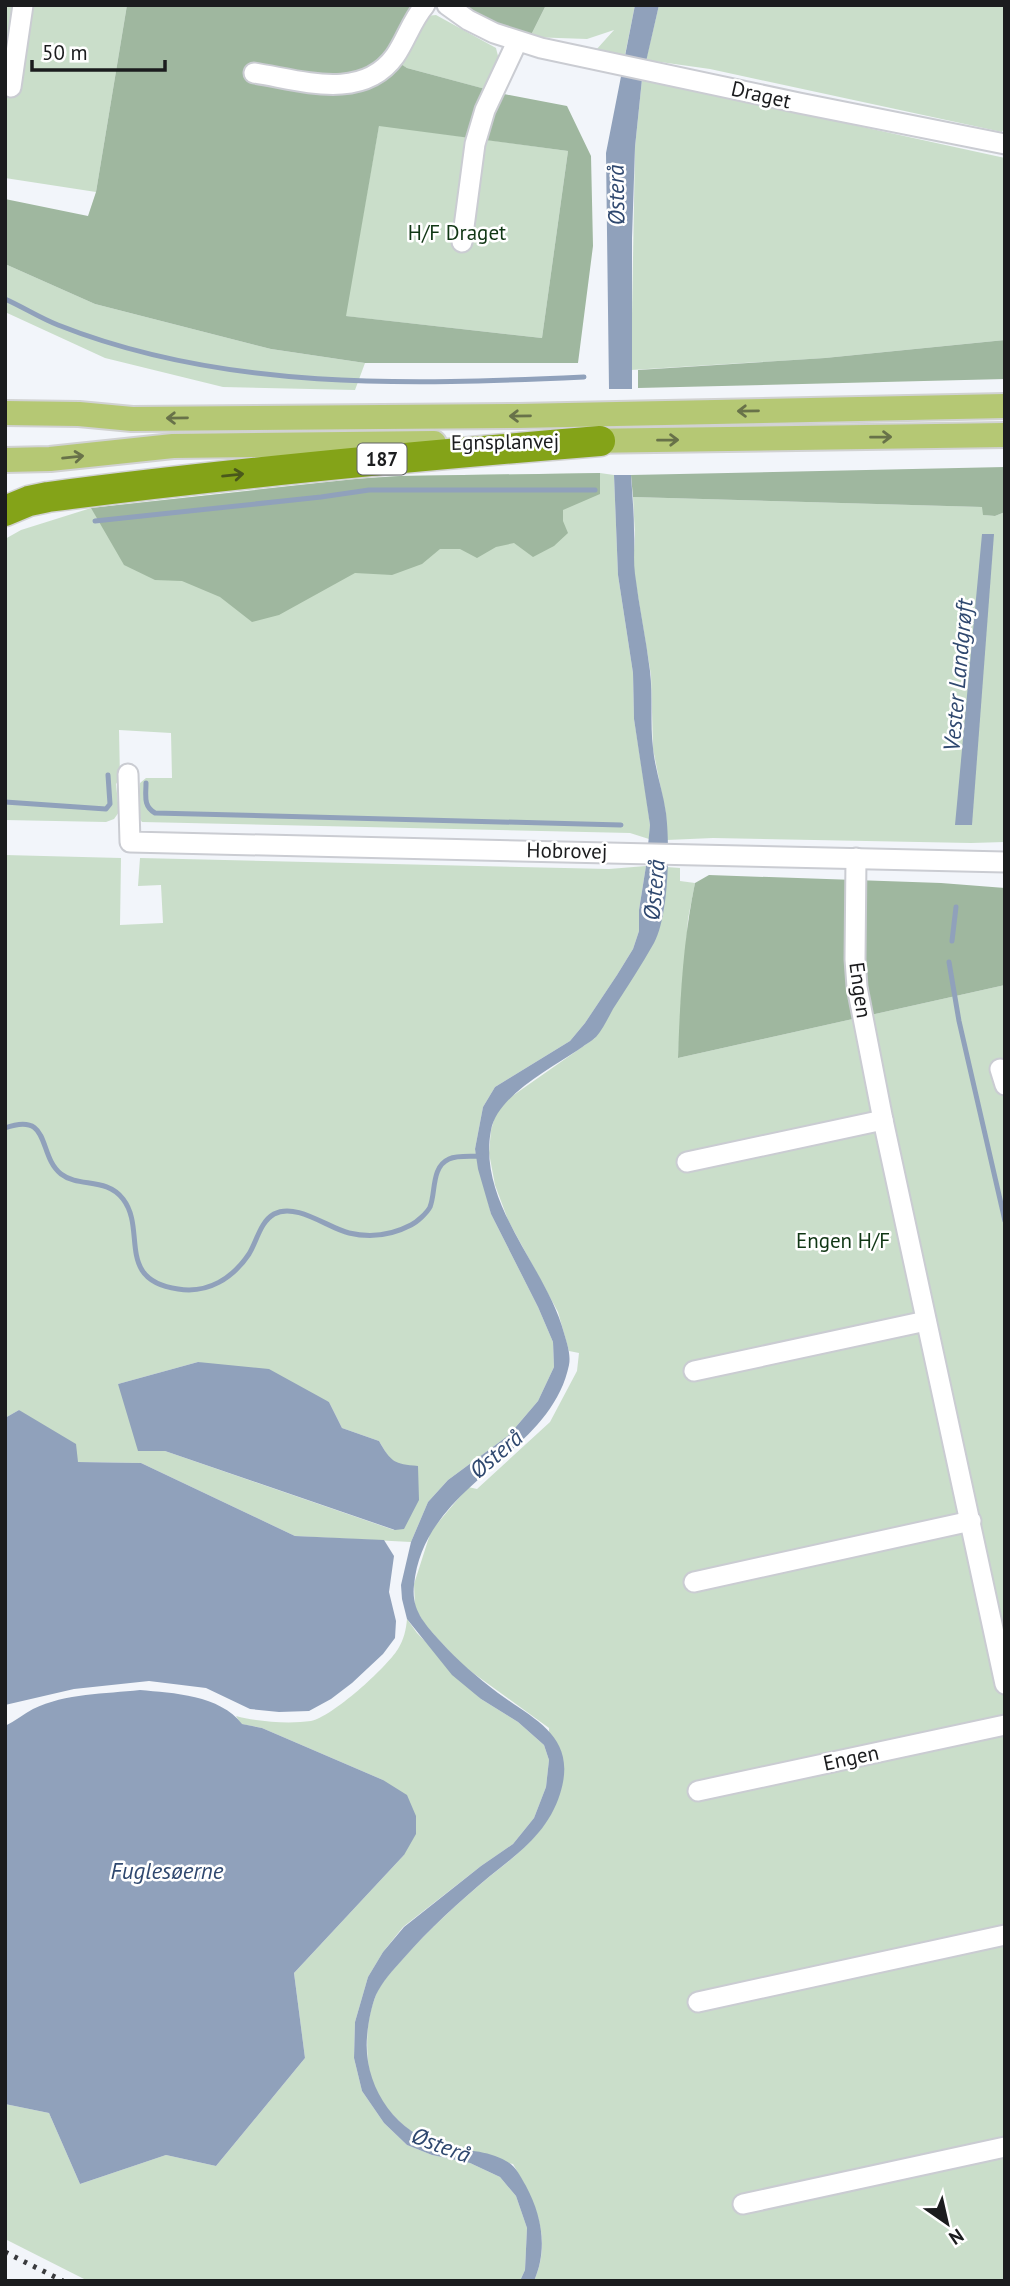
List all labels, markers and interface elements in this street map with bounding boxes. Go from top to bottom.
scale bar [32,28,164,72]
text: 50 m [42,39,88,66]
street label: Draget [729,75,794,114]
water label: Østerå [600,164,631,226]
park label: H/F Draget [408,219,506,246]
one-way arrow [737,404,760,417]
one-way arrow [509,409,532,423]
one-way arrow [165,411,188,425]
street label: Egnsplanvej [451,427,559,456]
one-way arrow [869,430,892,443]
one-way arrow [656,433,679,447]
road number: 187 [358,444,406,474]
one-way arrow [62,450,84,463]
one-way arrow [221,468,244,481]
water label: Vester Landgrøft [936,596,979,752]
street label: Hobrovej [526,836,608,865]
water label: Østerå [636,858,671,921]
street label: Engen [843,960,878,1020]
park label: Engen H/F [796,1227,890,1254]
water label: Østerå [463,1423,528,1484]
street label: Engen [821,1738,881,1777]
water label: Fuglesøerne [111,1856,224,1885]
water label: Østerå [408,2120,475,2169]
north arrow [912,2188,982,2258]
text: N [945,2224,968,2251]

